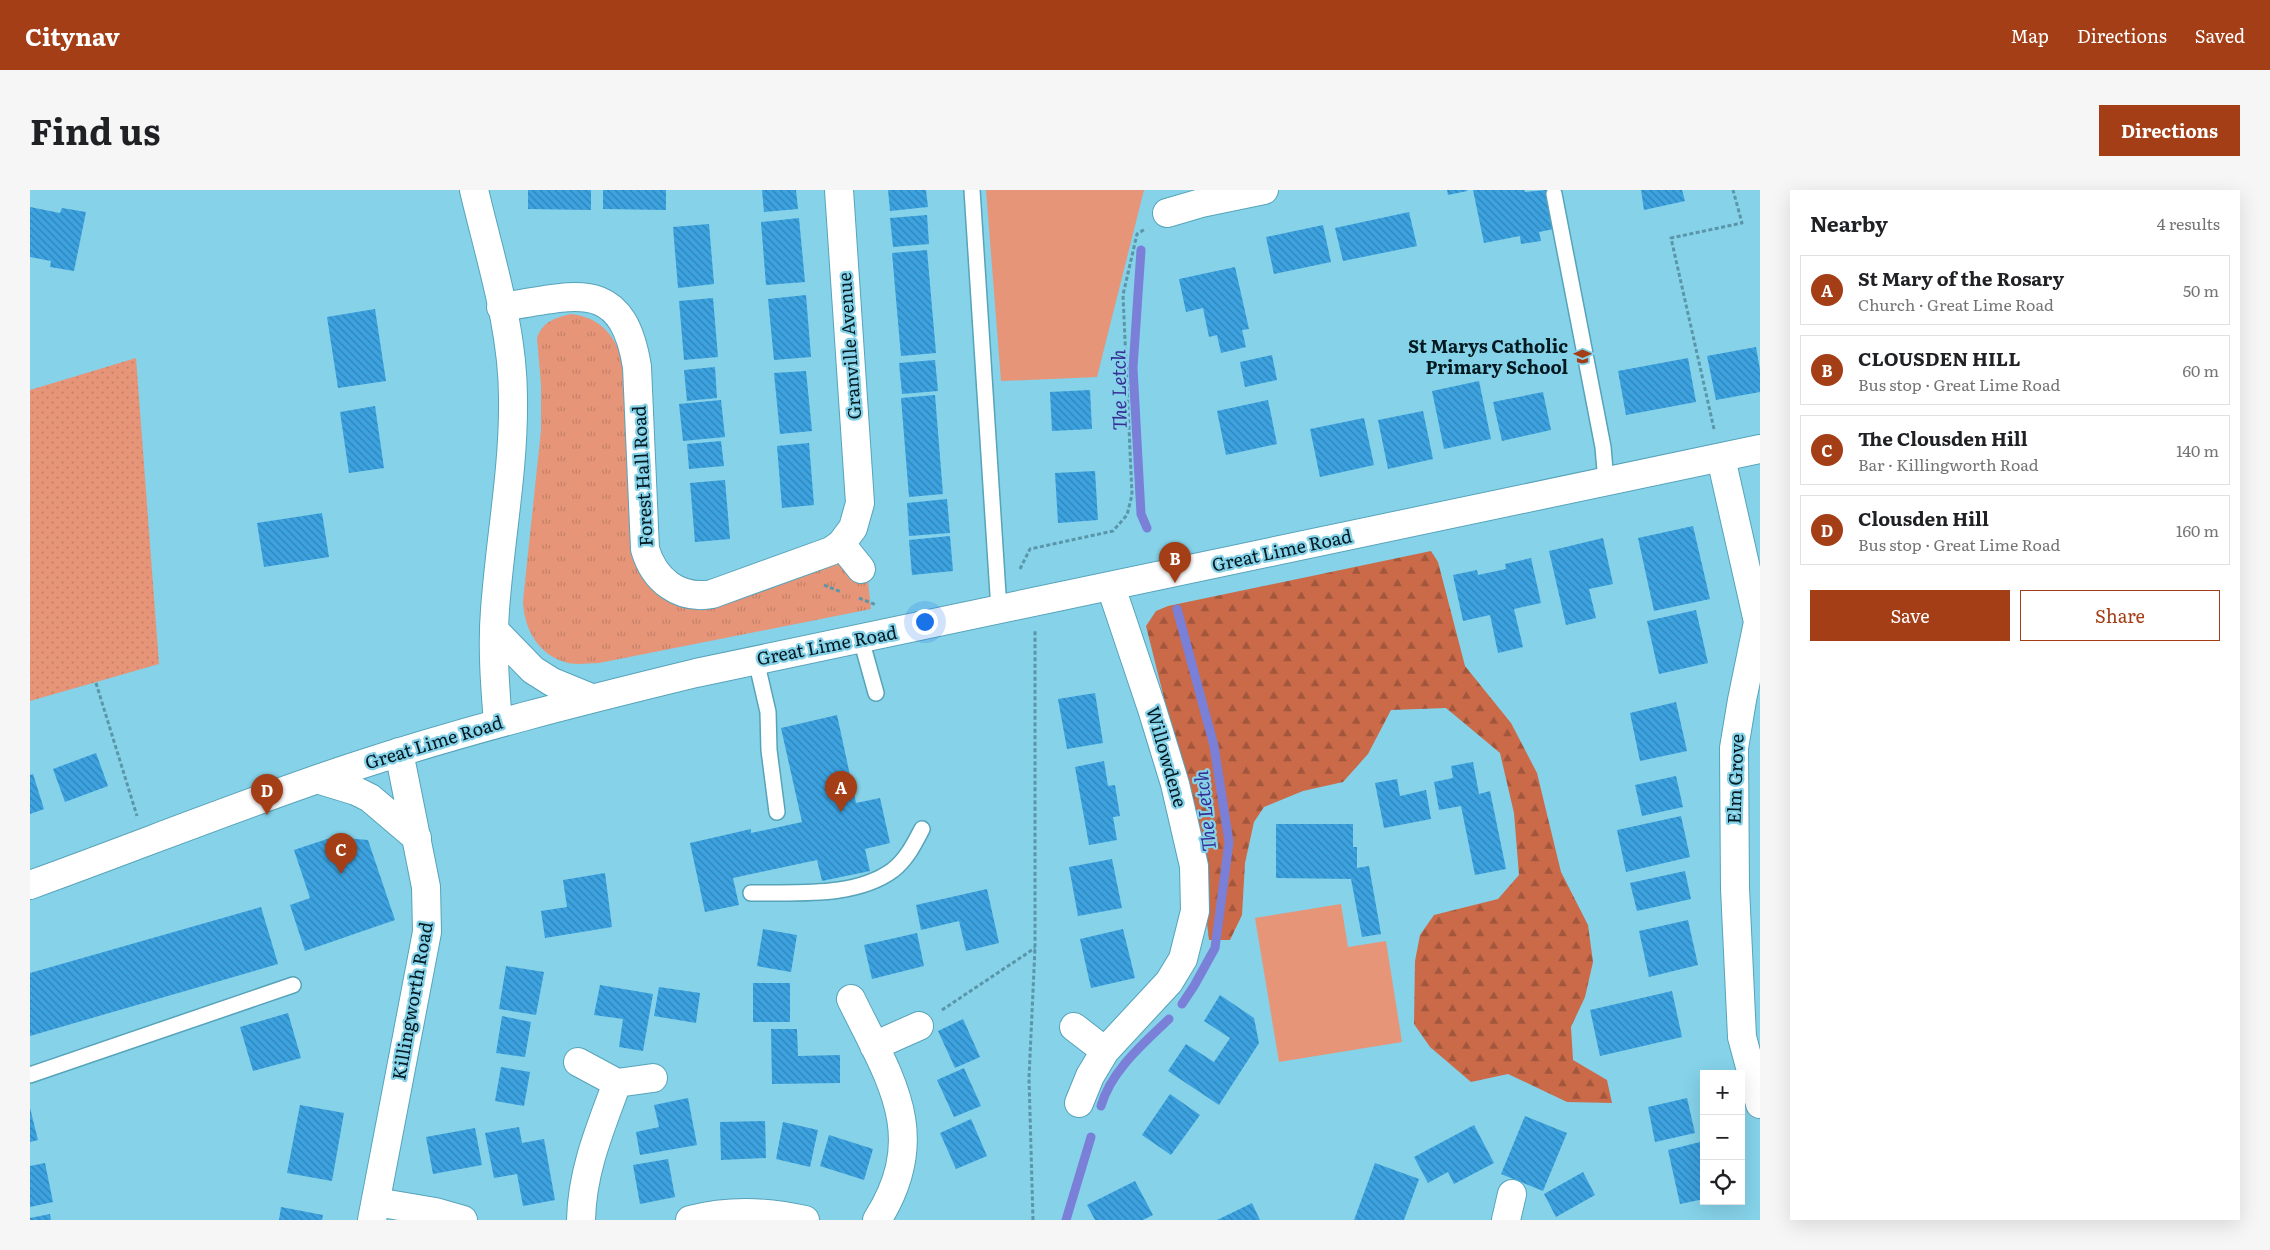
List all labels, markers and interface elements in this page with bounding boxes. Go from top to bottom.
text: Citynav [25,18,120,53]
text: Map [2011,22,2049,49]
text: Directions [2077,22,2167,49]
text: Saved [2195,22,2245,49]
text: Find us [30,104,160,156]
button: Directions [2099,105,2240,156]
text: Nearby [1810,207,1888,238]
text: 4 results [2157,211,2220,235]
text: St Mary of the Rosary [1858,264,2064,292]
street label: Granville Avenue [830,272,867,421]
text: A [1821,278,1833,302]
text: 50 m [2183,278,2219,302]
text: Church · Great Lime Road [1858,292,2054,316]
place label: St Marys Catholic Primary School [1408,332,1568,380]
text: CLOUSDEN HILL [1858,344,2020,372]
school or university icon: St Marys Catholic Primary School [1572,347,1592,367]
water label: The Letch [1103,349,1133,431]
text: B [1821,358,1833,382]
text: 60 m [2182,358,2219,382]
text: Bus stop · Great Lime Road [1858,372,2060,396]
street label: Forest Hall Road [624,405,659,547]
text: The Clousden Hill [1858,424,2028,452]
text: C [1821,438,1833,462]
text: 140 m [2176,438,2219,462]
text: Bar · Killingworth Road [1858,452,2039,476]
text: Clousden Hill [1858,504,1989,532]
text: D [1821,518,1833,542]
text: 160 m [2176,518,2219,542]
street label: Great Lime Road [1209,521,1354,578]
text: Bus stop · Great Lime Road [1858,532,2060,556]
pin: B [1159,542,1191,583]
button: Save [1810,590,2010,641]
button: Share [2020,590,2220,641]
your location [912,609,938,635]
street label: Great Lime Road [754,618,899,671]
street label: Willowdene [1140,703,1195,810]
street label: Great Lime Road [361,708,506,775]
street label: Elm Grove [1719,733,1750,824]
water label: The Letch [1186,769,1222,853]
pin: A [825,771,857,812]
pin: D [251,774,283,815]
pin: C [325,833,357,874]
street label: Killingworth Road [384,920,439,1082]
map controls [1700,1070,1745,1205]
button: + [1700,1070,1745,1115]
button: − [1700,1115,1745,1160]
button: locate [1700,1160,1745,1205]

